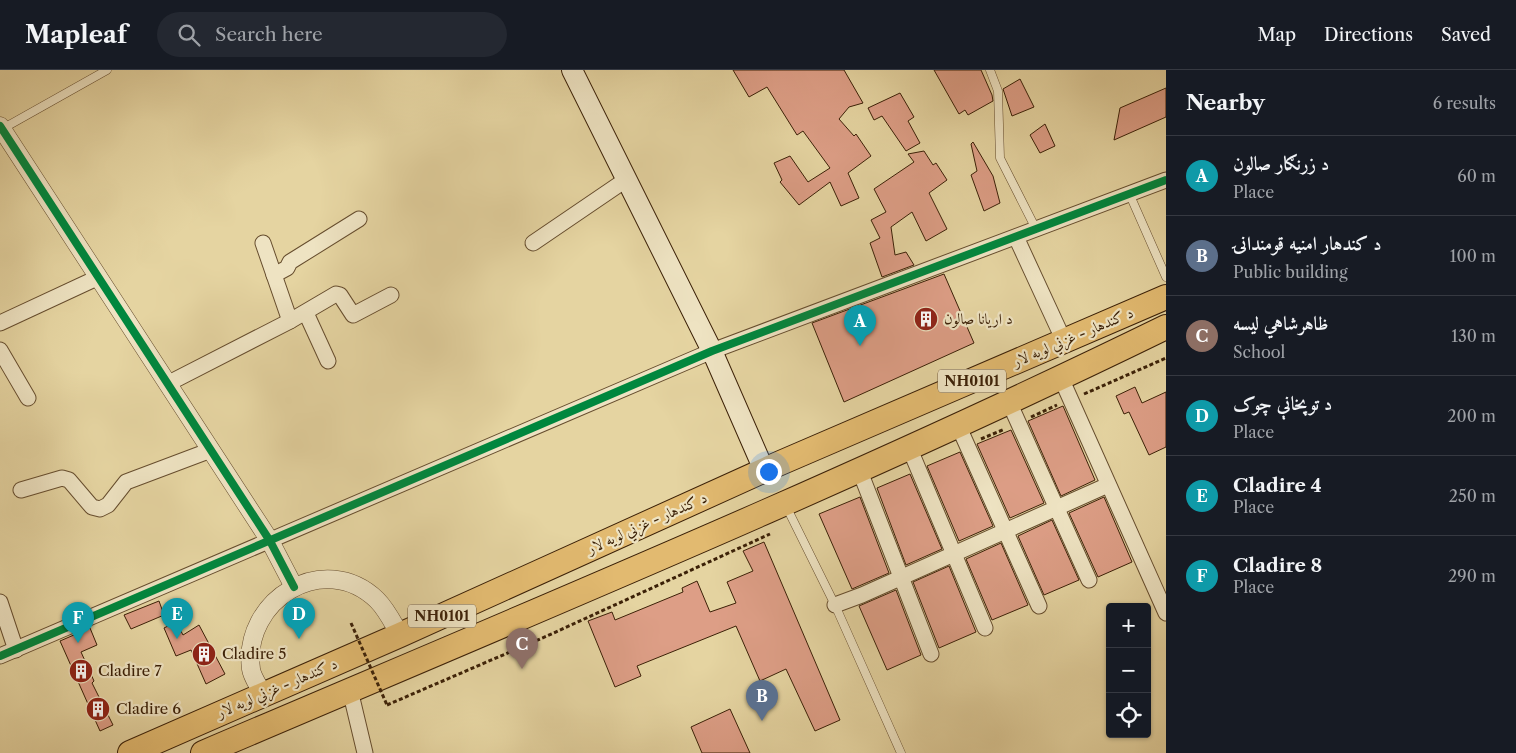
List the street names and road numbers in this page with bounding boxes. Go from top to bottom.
street label: د کندهار - غزني لويه لار [1008,303,1137,374]
road number: NH0101 [938,370,1006,392]
street label: د کندهار - غزني لويه لار [582,488,711,561]
road number: NH0101 [408,604,476,628]
street label: د کندهار - غزني لويه لار [212,654,341,725]

